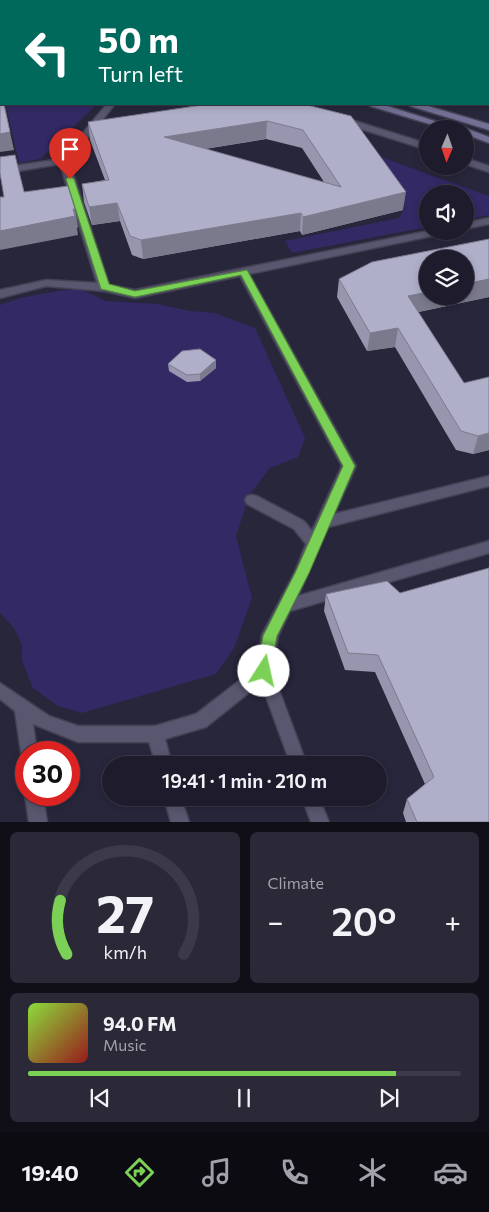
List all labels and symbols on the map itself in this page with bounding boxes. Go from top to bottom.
north arrow [419,120,474,175]
pin [49,128,91,179]
position arrow [237,644,289,696]
speed limit sign: 30 [15,741,80,806]

